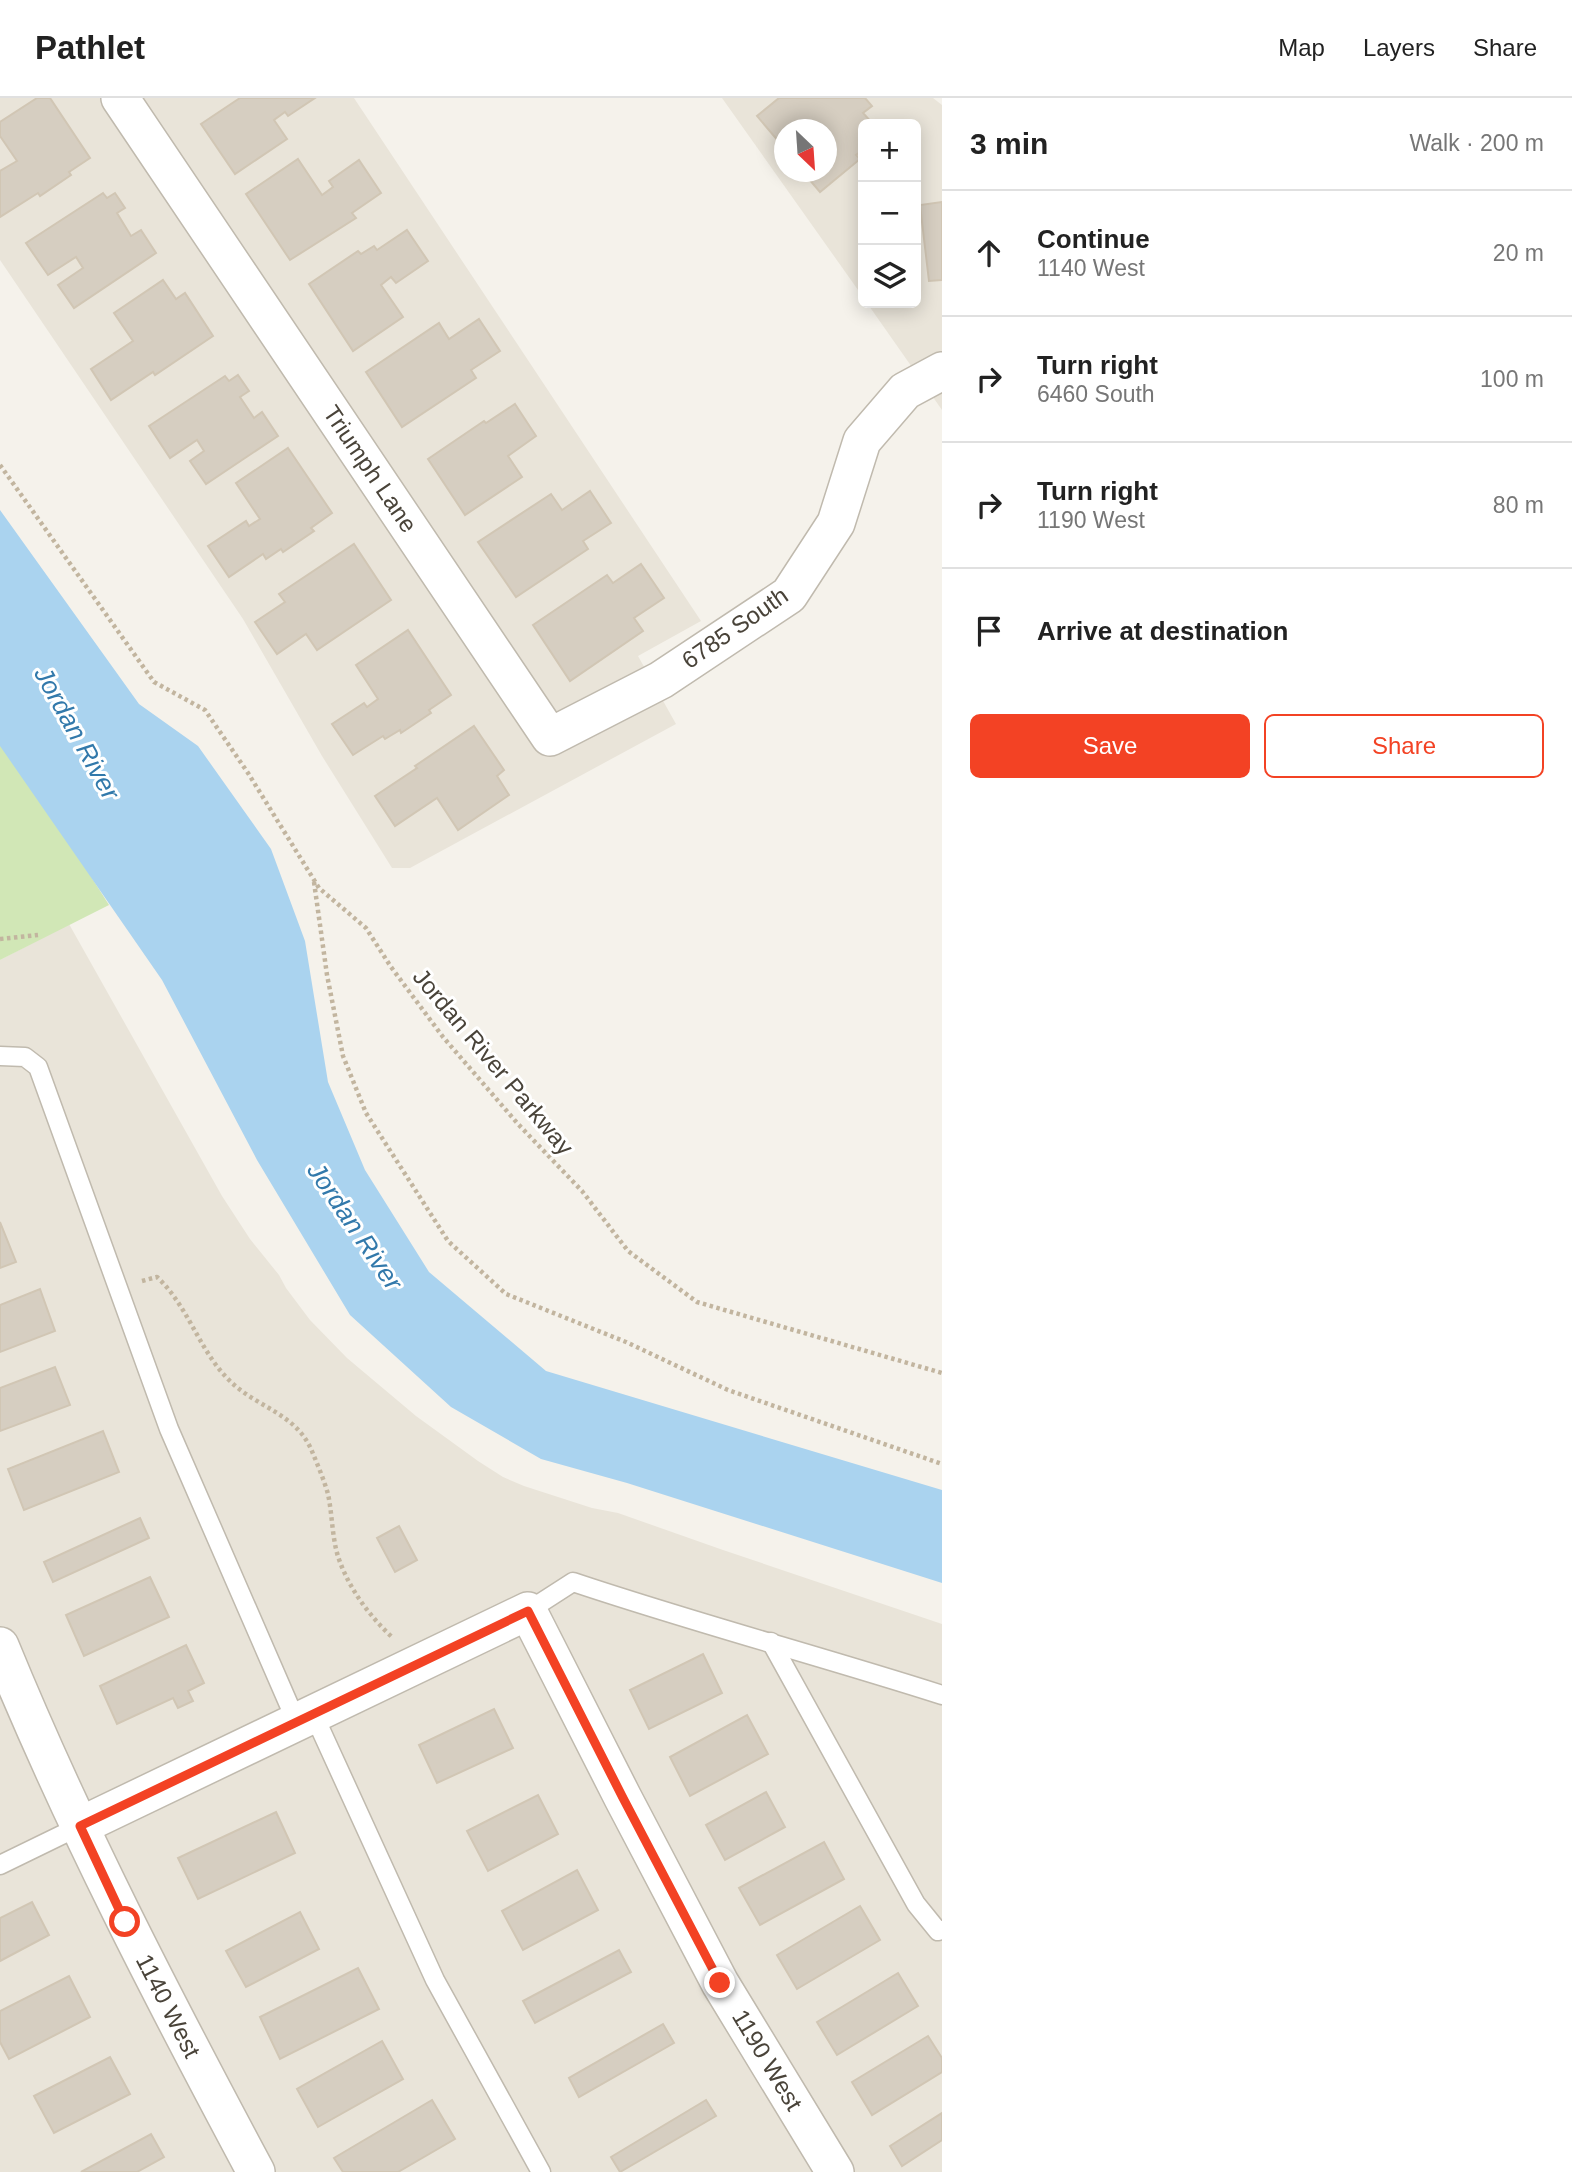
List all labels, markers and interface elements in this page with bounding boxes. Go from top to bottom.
text: Pathlet [35,29,145,66]
text: Map [1278,34,1325,61]
text: Layers [1363,34,1435,61]
text: Share [1473,34,1537,61]
north arrow [774,119,837,182]
map controls [858,119,921,308]
button: + [858,119,921,182]
text: 3 min [970,127,1048,160]
text: Walk · 200 m [1409,130,1544,156]
button: − [858,182,921,245]
text: Continue [1037,224,1150,254]
icon: ahead [970,234,1008,272]
text: 20 m [1493,240,1544,266]
button: layers [858,245,921,308]
text: 1140 West [1037,255,1145,281]
text: Turn right [1037,350,1158,380]
icon: right [970,360,1008,398]
text: 100 m [1480,366,1544,392]
text: 6460 South [1037,381,1155,407]
street label: Triumph Lane [318,400,423,537]
text: Turn right [1037,476,1158,506]
icon: right [970,486,1008,524]
text: 80 m [1493,492,1544,518]
text: 1190 West [1037,507,1145,533]
street label: 6785 South [677,581,793,674]
icon: arrive [970,612,1008,650]
text: Arrive at destination [1037,616,1288,646]
water label: Jordan River [28,660,126,806]
button: Save [970,714,1250,778]
button: Share [1264,714,1544,778]
street label: Jordan River Parkway [408,963,579,1160]
water label: Jordan River [301,1156,409,1297]
route start [109,1906,140,1937]
street label: 1140 West [131,1950,206,2062]
route end [704,1967,735,1998]
street label: 1190 West [727,2005,808,2115]

